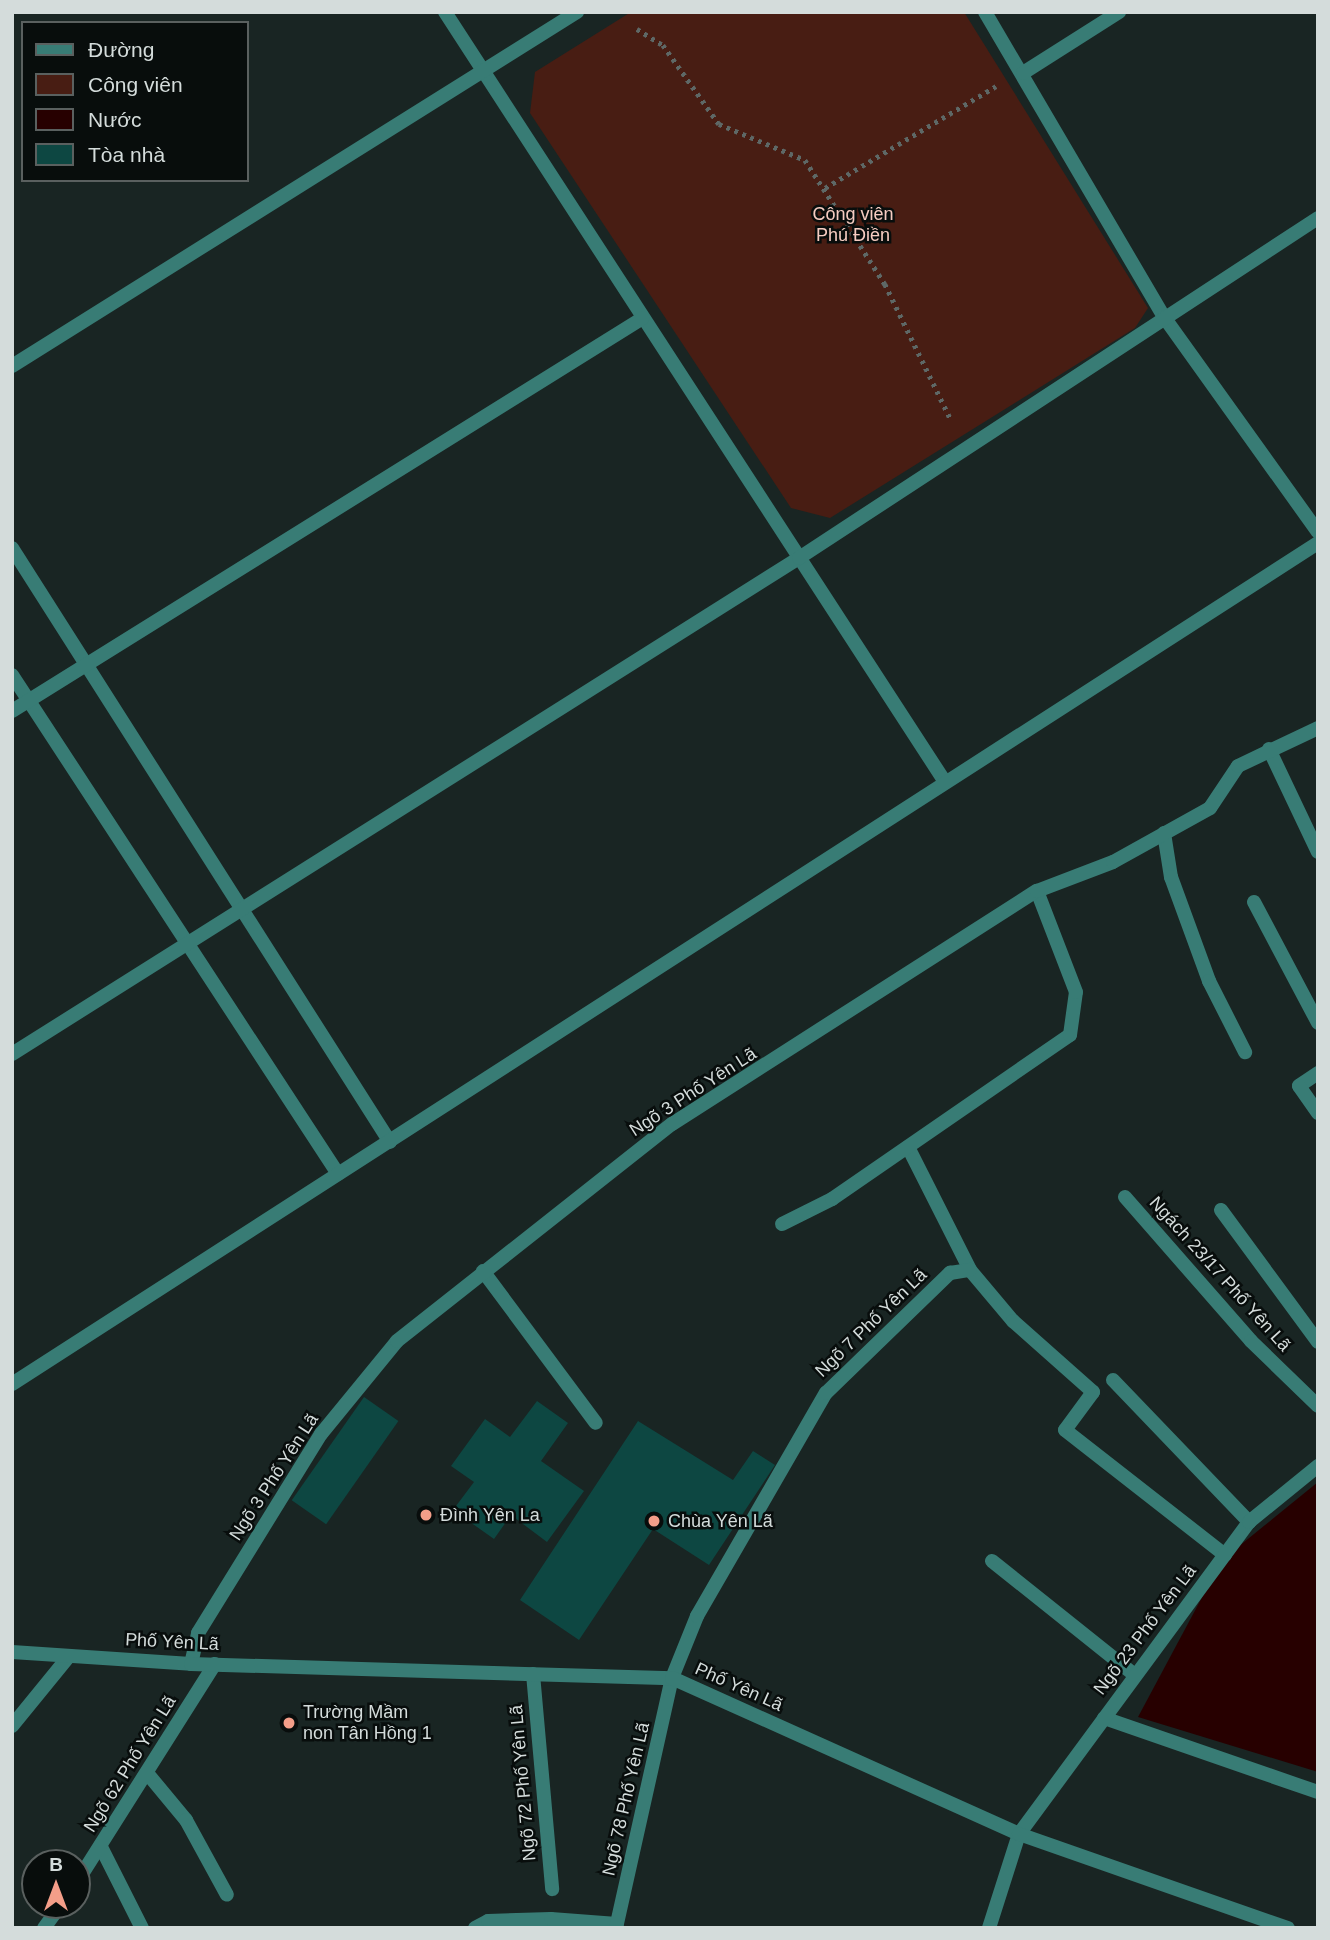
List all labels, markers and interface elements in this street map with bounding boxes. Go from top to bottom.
legend [21,21,248,182]
text: Đường [88,38,154,61]
text: Công viên [88,73,183,96]
text: Nước [88,108,142,131]
text: Tòa nhà [88,143,165,166]
park label: Công viên Phú Điền [812,204,894,246]
street label: Ngõ 3 Phố Yên Lã [625,1043,761,1141]
street label: Ngách 23/17 Phố Yên Lã [1145,1192,1295,1356]
street label: Ngõ 7 Phố Yên Lã [811,1264,931,1382]
street label: Ngõ 3 Phố Yên Lã [225,1409,323,1545]
place label: Đình Yên La [440,1504,540,1526]
marker: Đình Yên La [418,1507,434,1523]
place label: Chùa Yên Lã [668,1510,773,1532]
marker: Chùa Yên Lã [646,1513,662,1529]
street label: Ngõ 23 Phố Yên Lã [1089,1561,1201,1699]
street label: Phố Yên Lã [124,1629,220,1655]
street label: Phố Yên Lã [692,1658,786,1716]
street label: Ngõ 62 Phố Yên Lã [79,1692,181,1836]
place label: Trường Mầm non Tân Hồng 1 [303,1702,432,1744]
street label: Ngõ 72 Phố Yên Lã [505,1704,541,1862]
marker: Trường Mầm non Tân Hồng 1 [281,1715,297,1731]
street label: Ngõ 78 Phố Yên Lã [598,1720,654,1878]
north arrow [21,1849,91,1919]
text: B [49,1854,63,1875]

